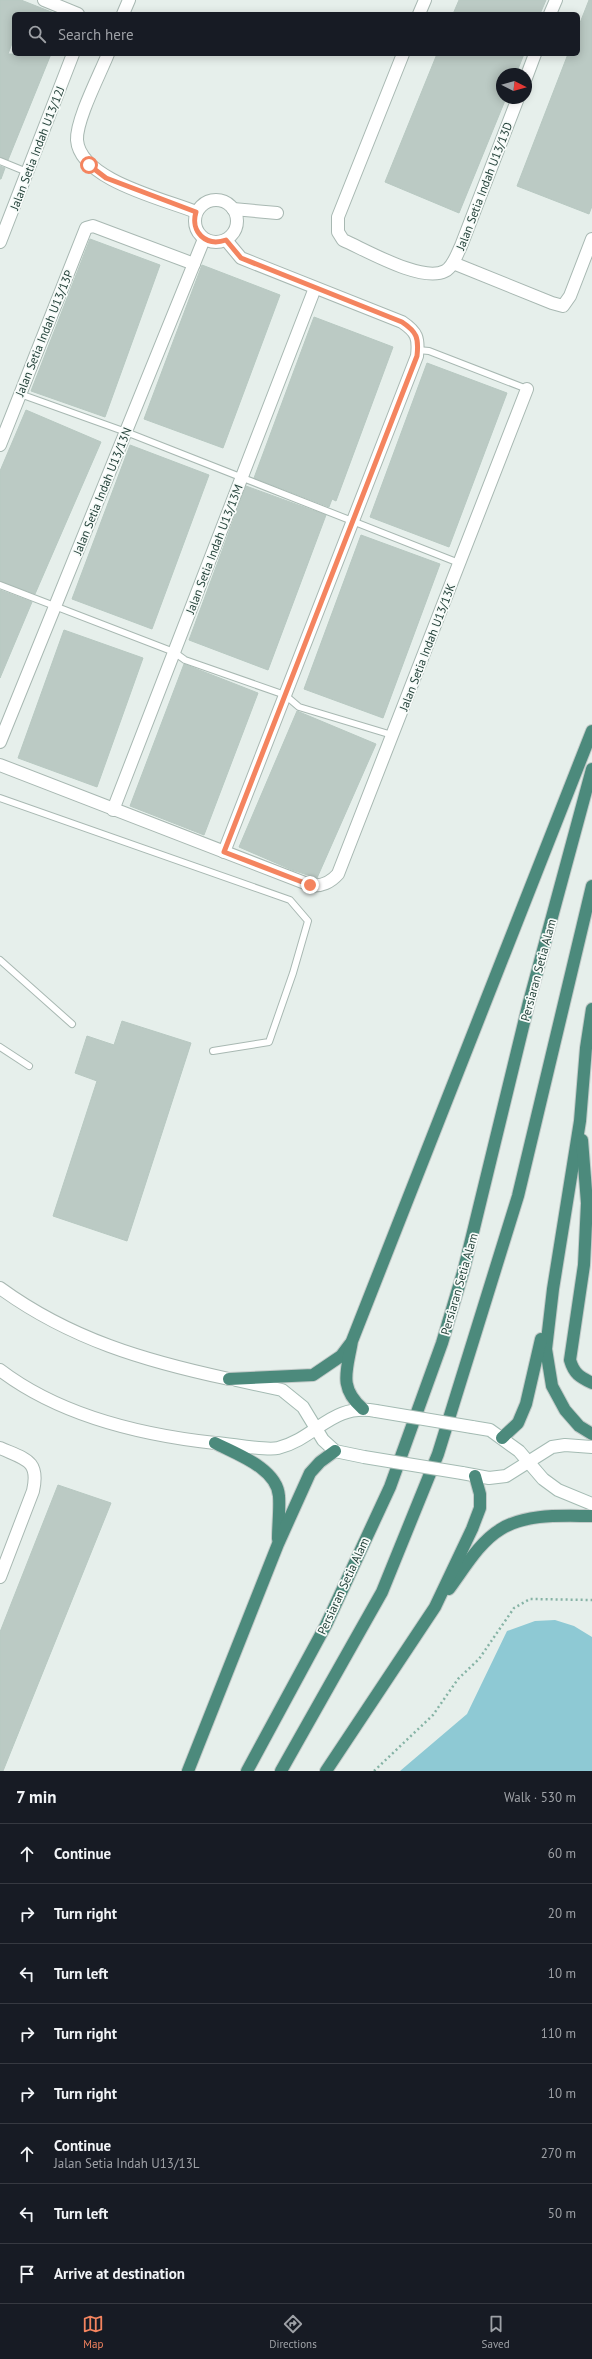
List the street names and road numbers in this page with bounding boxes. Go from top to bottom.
street label: Jalan Setia Indah U13/12J [6,84,68,213]
street label: Jalan Setia Indah U13/13D [452,120,515,253]
street label: Jalan Setia Indah U13/13P [11,267,76,399]
street label: Jalan Setia Indah U13/13N [69,425,134,558]
street label: Jalan Setia Indah U13/13M [182,482,246,617]
street label: Jalan Setia Indah U13/13K [395,581,458,714]
street label: Persiaran Setia Alam [517,917,559,1023]
street label: Persiaran Setia Alam [437,1231,481,1337]
street label: Persiaran Setia Alam [314,1535,372,1637]

